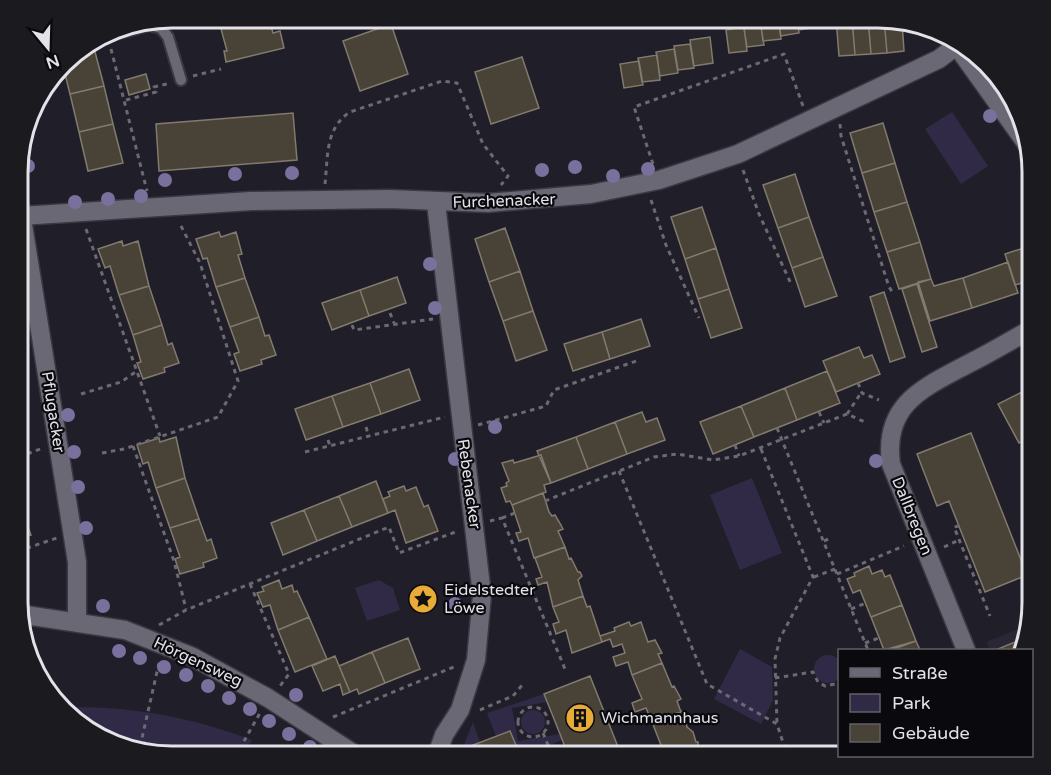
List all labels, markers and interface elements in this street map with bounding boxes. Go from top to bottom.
north arrow [18,18,78,78]
text: N [43,50,62,73]
street label: Furchenacker [452,189,557,213]
street label: Pflugacker [37,370,69,455]
street label: Rebenacker [453,438,485,531]
street label: Dallbregen [887,474,937,558]
place label: Eidelstedter Löwe [444,580,536,618]
place icon: Eidelstedter Löwe [407,583,439,615]
street label: Hörgensweg [150,633,246,691]
legend [838,649,1033,757]
text: Straße [892,662,948,684]
text: Park [892,692,931,714]
building icon: Wichmannhaus [564,702,596,734]
place label: Wichmannhaus [601,708,719,728]
text: Gebäude [892,722,970,744]

